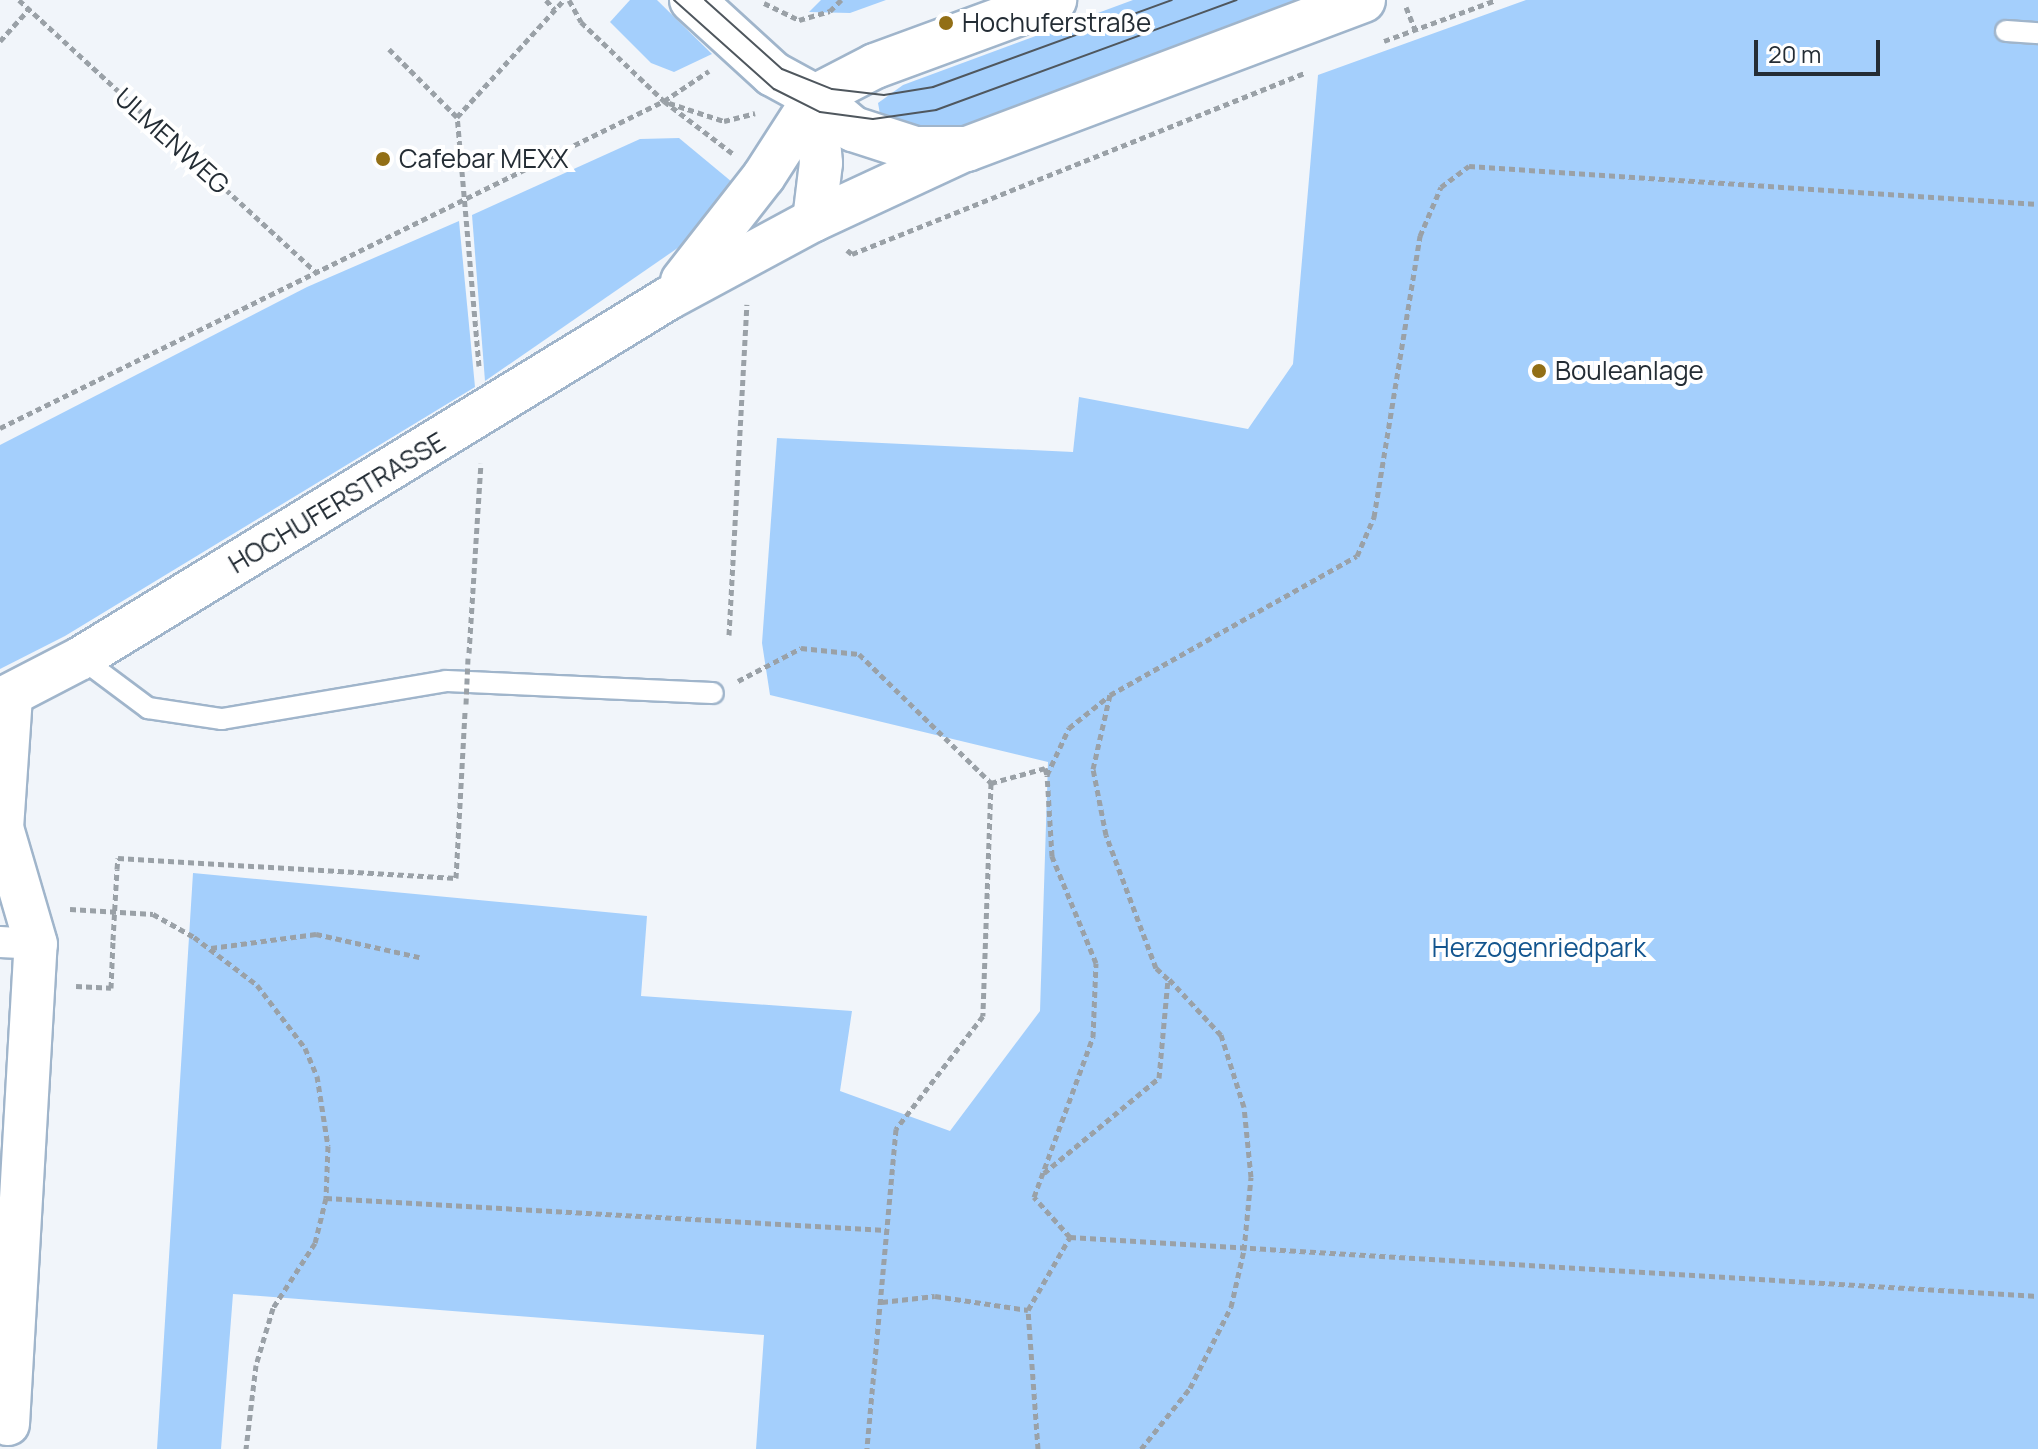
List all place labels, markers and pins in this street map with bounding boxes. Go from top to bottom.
place label: Hochuferstraße [962,7,1151,39]
marker: Hochuferstraße [937,14,955,32]
place label: Cafebar MEXX [399,143,569,175]
marker: Cafebar MEXX [374,150,392,168]
place label: Bouleanlage [1555,355,1704,387]
marker: Bouleanlage [1530,362,1548,380]

